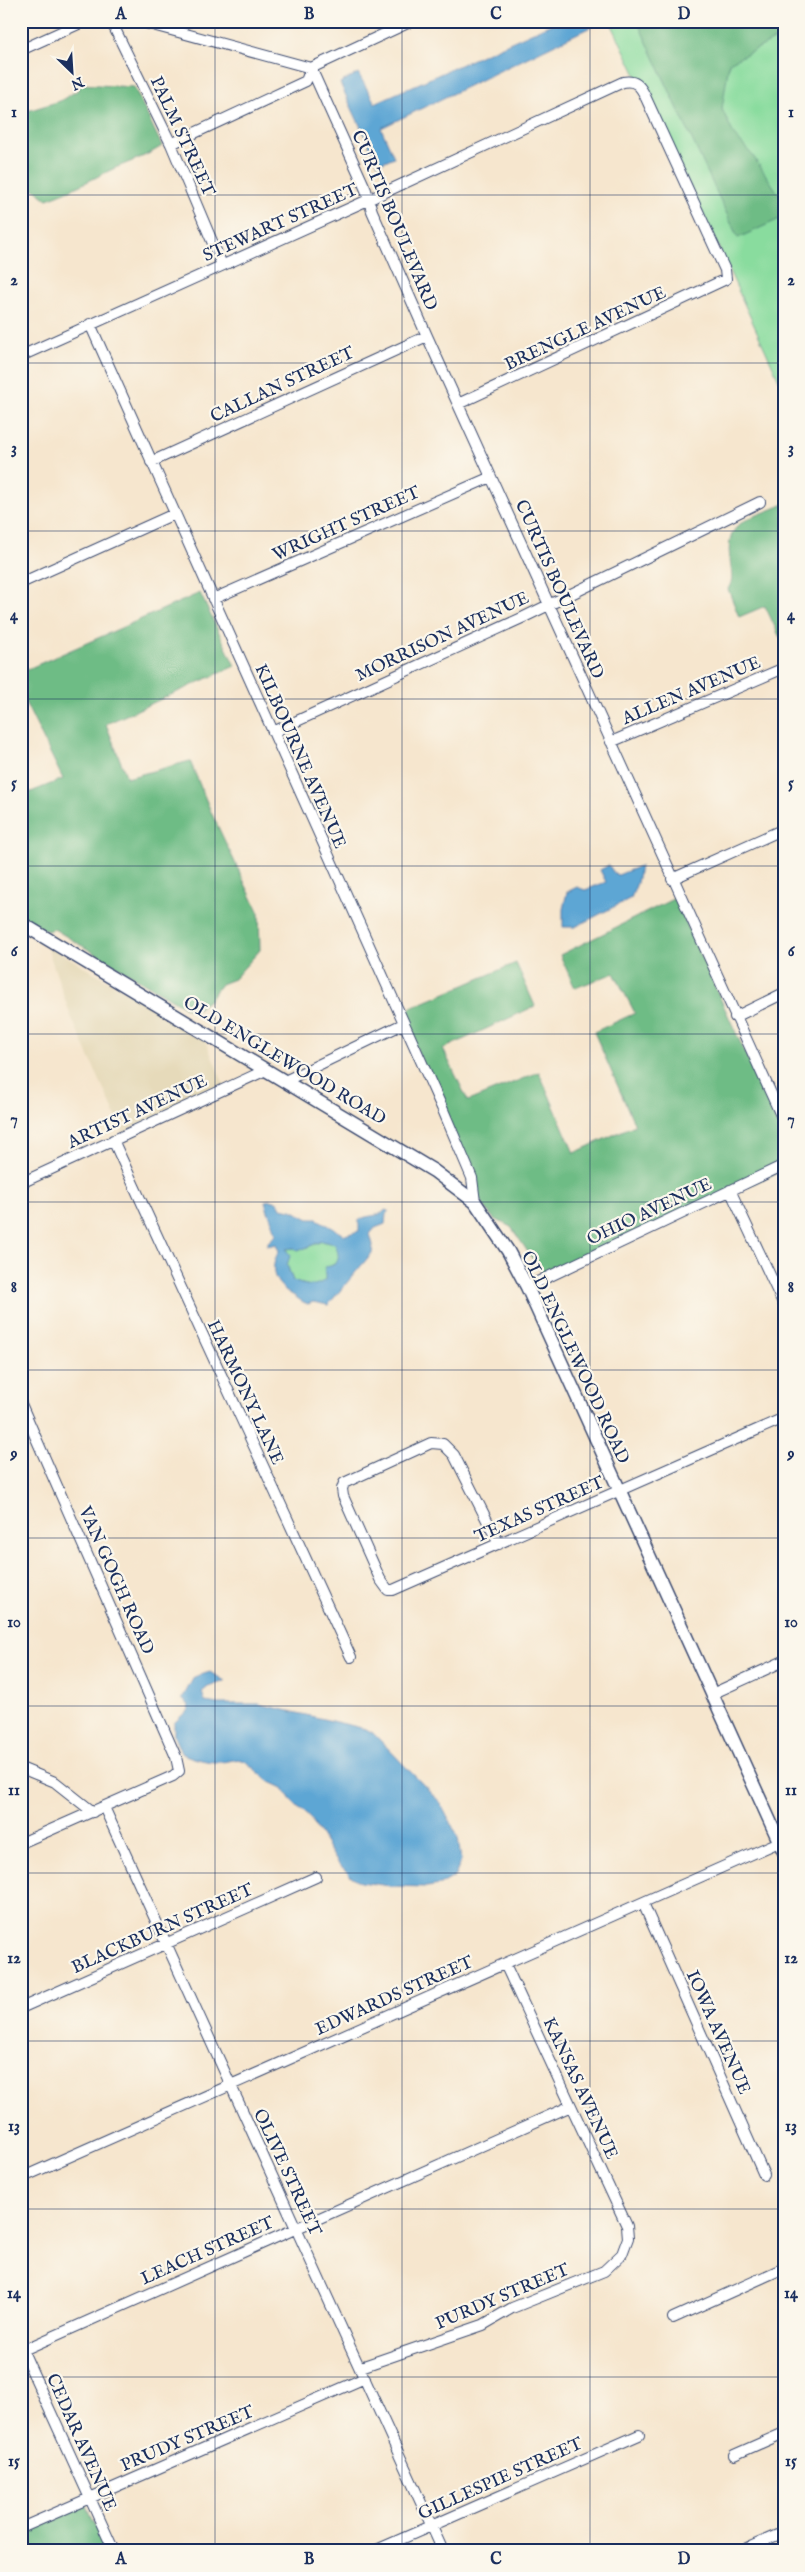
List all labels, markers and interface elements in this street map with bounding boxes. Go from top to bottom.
text: A [115,5,128,25]
text: B [304,5,315,25]
text: C [490,5,502,25]
text: D [678,5,691,25]
north arrow [48,48,98,98]
text: N [68,72,87,94]
street label: PALM STREET [144,73,219,200]
text: 1 [11,103,17,123]
text: 1 [788,103,794,123]
street label: CURTIS BOULEVARD [345,127,442,314]
street label: STEWART STREET [199,179,362,268]
text: 2 [10,271,18,291]
text: 2 [787,271,795,291]
street label: BRENGLE AVENUE [501,282,670,377]
street label: CALLAN STREET [207,342,358,429]
text: 3 [11,439,17,459]
text: 3 [788,439,794,459]
street label: WRIGHT STREET [269,482,424,567]
street label: CURTIS BOULEVARD [509,496,609,683]
street label: MORRISON AVENUE [352,587,533,688]
text: 4 [10,606,19,626]
text: 4 [787,606,796,626]
street label: ALLEN AVENUE [618,652,764,731]
street label: KILBOURNE AVENUE [248,661,351,853]
text: 5 [11,774,17,794]
text: 5 [788,774,794,794]
text: 6 [11,942,19,962]
text: 6 [788,942,796,962]
street label: OLD ENGLEWOOD ROAD [179,992,390,1131]
street label: ARTIST AVENUE [63,1070,211,1155]
text: 7 [10,1110,18,1130]
text: 7 [787,1110,795,1130]
street label: OHIO AVENUE [583,1173,716,1251]
street label: OLD ENGLEWOOD ROAD [515,1247,634,1468]
text: 8 [11,1278,17,1298]
text: 8 [788,1278,794,1298]
street label: HARMONY LANE [201,1316,288,1469]
text: 9 [10,1445,18,1465]
text: 9 [787,1445,795,1465]
street label: TEXAS STREET [471,1472,608,1549]
street label: VAN GOGH ROAD [72,1502,159,1658]
text: 10 [7,1613,21,1633]
text: 10 [784,1613,798,1633]
text: 11 [8,1781,20,1801]
text: 11 [785,1781,797,1801]
street label: BLACKBURN STREET [68,1879,257,1980]
text: 12 [7,1949,21,1969]
text: 12 [784,1949,798,1969]
street label: EDWARDS STREET [312,1951,477,2042]
street label: IOWA AVENUE [680,1967,755,2098]
street label: KANSAS AVENUE [537,2014,623,2163]
street label: OLIVE STREET [247,2106,326,2240]
text: 13 [8,2117,20,2137]
text: 13 [785,2117,797,2137]
street label: LEACH STREET [137,2212,278,2291]
street label: PURDY STREET [432,2259,573,2336]
text: 14 [7,2284,22,2304]
text: 14 [784,2284,799,2304]
street label: CEDAR AVENUE [40,2370,121,2515]
street label: PRUDY STREET [117,2401,258,2478]
street label: GILLESPIE STREET [415,2433,587,2526]
text: 15 [8,2452,20,2472]
text: 15 [785,2452,797,2472]
text: A [115,2550,128,2570]
text: B [304,2550,315,2570]
text: C [490,2550,502,2570]
text: D [678,2550,691,2570]

